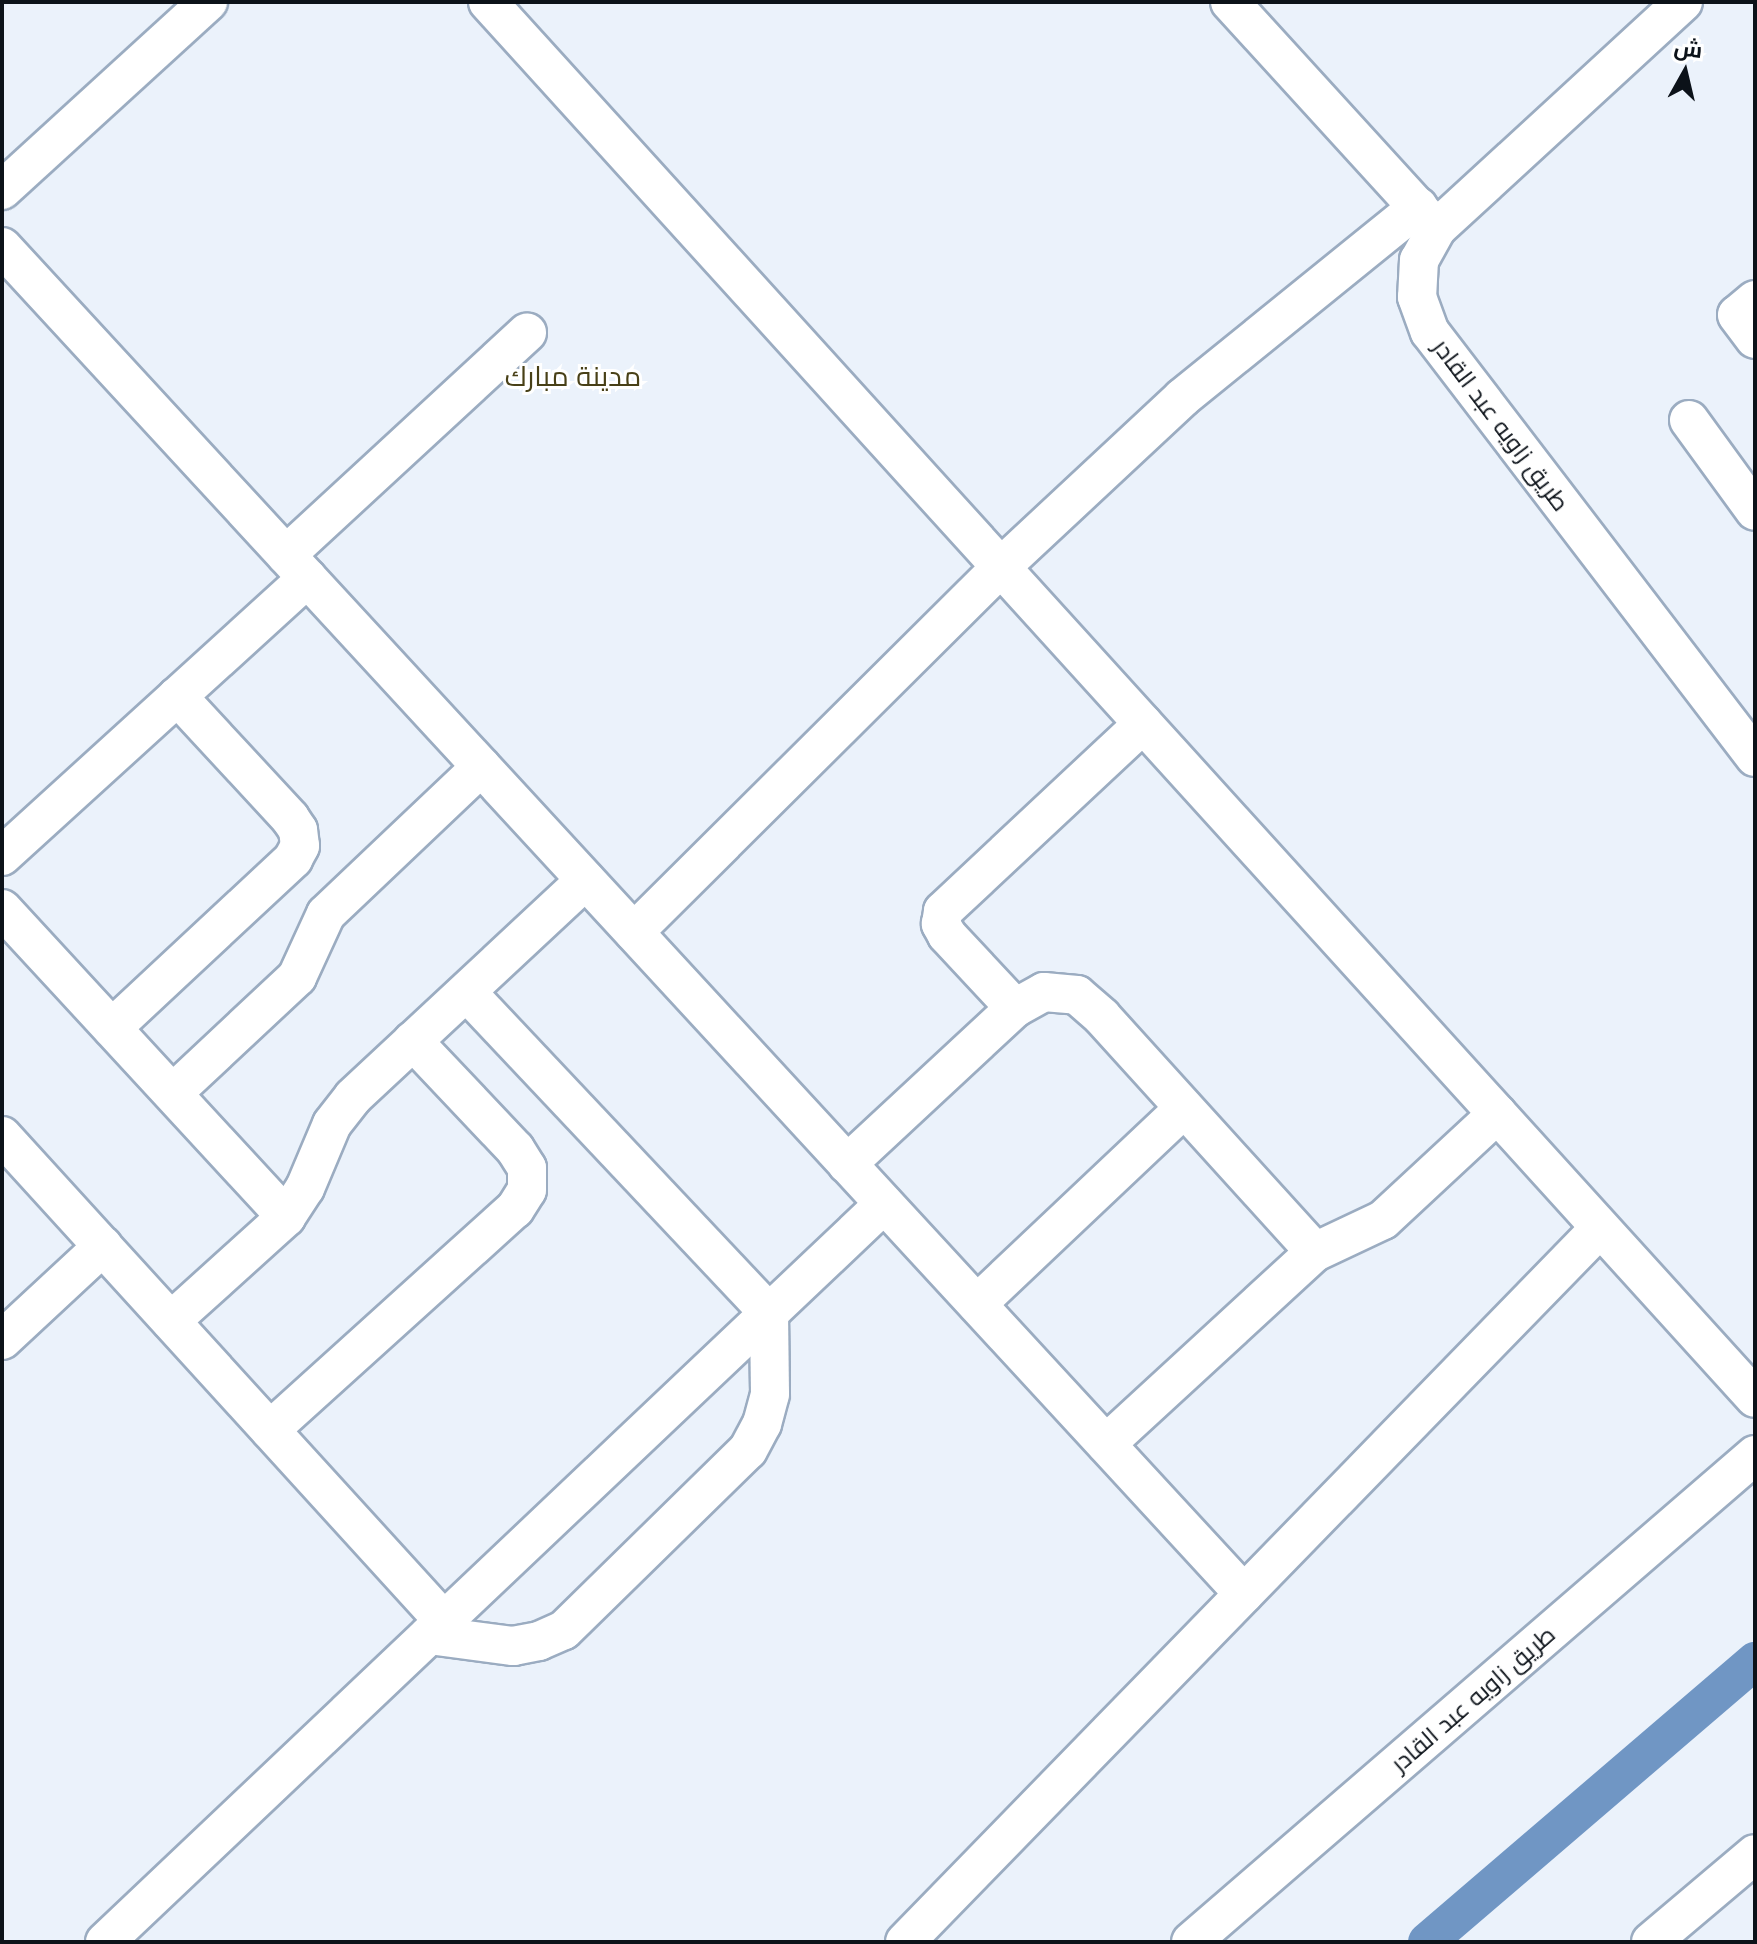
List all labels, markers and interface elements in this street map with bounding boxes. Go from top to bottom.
north arrow [1645,32,1725,112]
text: ش [1672,32,1704,64]
street label: طريق زاويه عبد القادر [1427,333,1575,517]
district label: مدينة مبارك [505,359,641,393]
street label: طريق زاويه عبد القادر [1385,1620,1561,1778]

